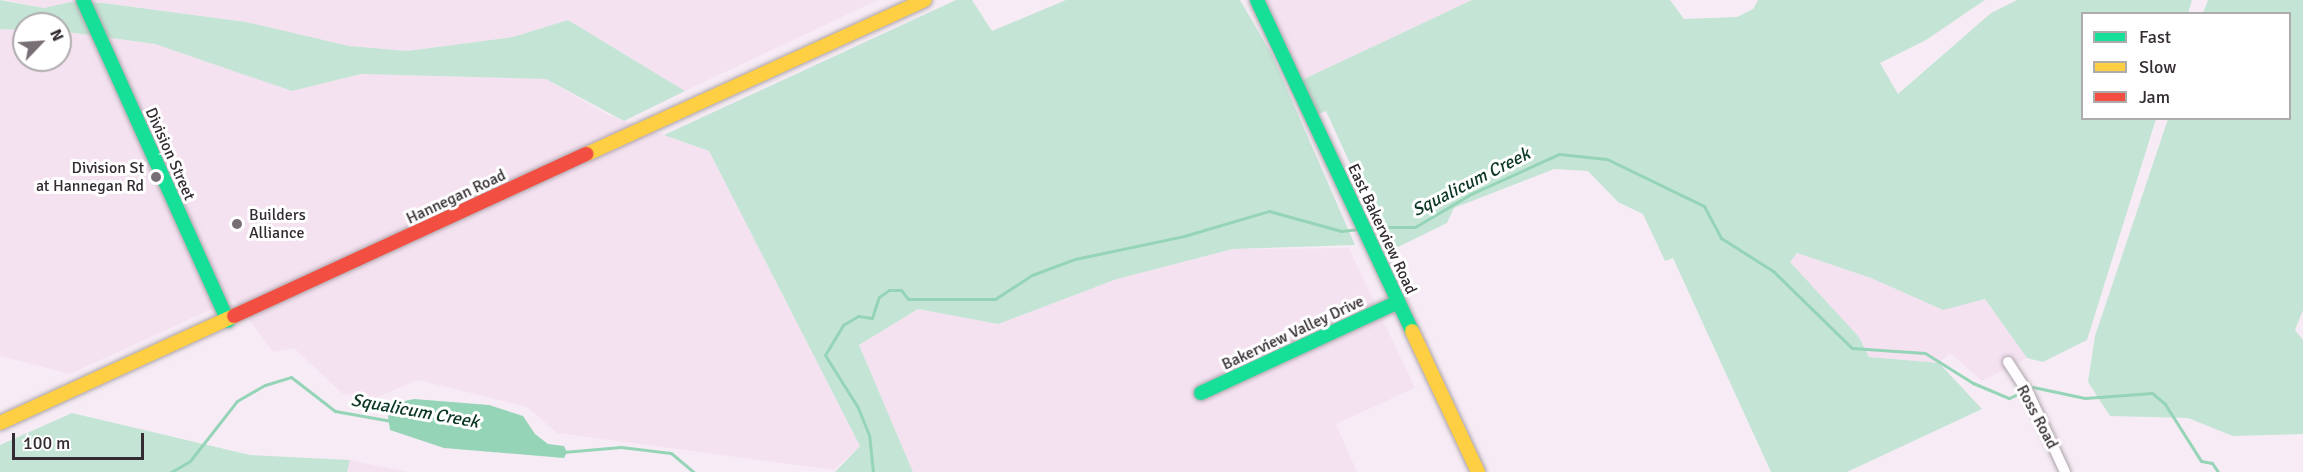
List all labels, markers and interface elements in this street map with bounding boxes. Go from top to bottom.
north arrow [12,12,72,72]
legend [2081,12,2291,120]
text: N [45,26,68,45]
text: Fast [2139,26,2171,48]
text: Slow [2139,56,2176,78]
text: Jam [2139,86,2170,108]
street label: Division Street [141,105,199,203]
water label: Squalicum Creek [1408,143,1534,221]
place label: Division St at Hannegan Rd [36,158,144,196]
street label: East Bakerview Road [1343,161,1421,297]
street label: Hannegan Road [403,166,509,228]
marker: Division St at Hannegan Rd [149,170,163,184]
place label: Builders Alliance [249,205,306,243]
marker: Builders Alliance [230,217,244,231]
street label: Bakerview Valley Drive [1219,292,1367,374]
street label: Ross Road [2012,382,2062,452]
water label: Squalicum Creek [349,389,481,433]
scale bar [15,421,147,459]
text: 100 m [23,432,70,454]

